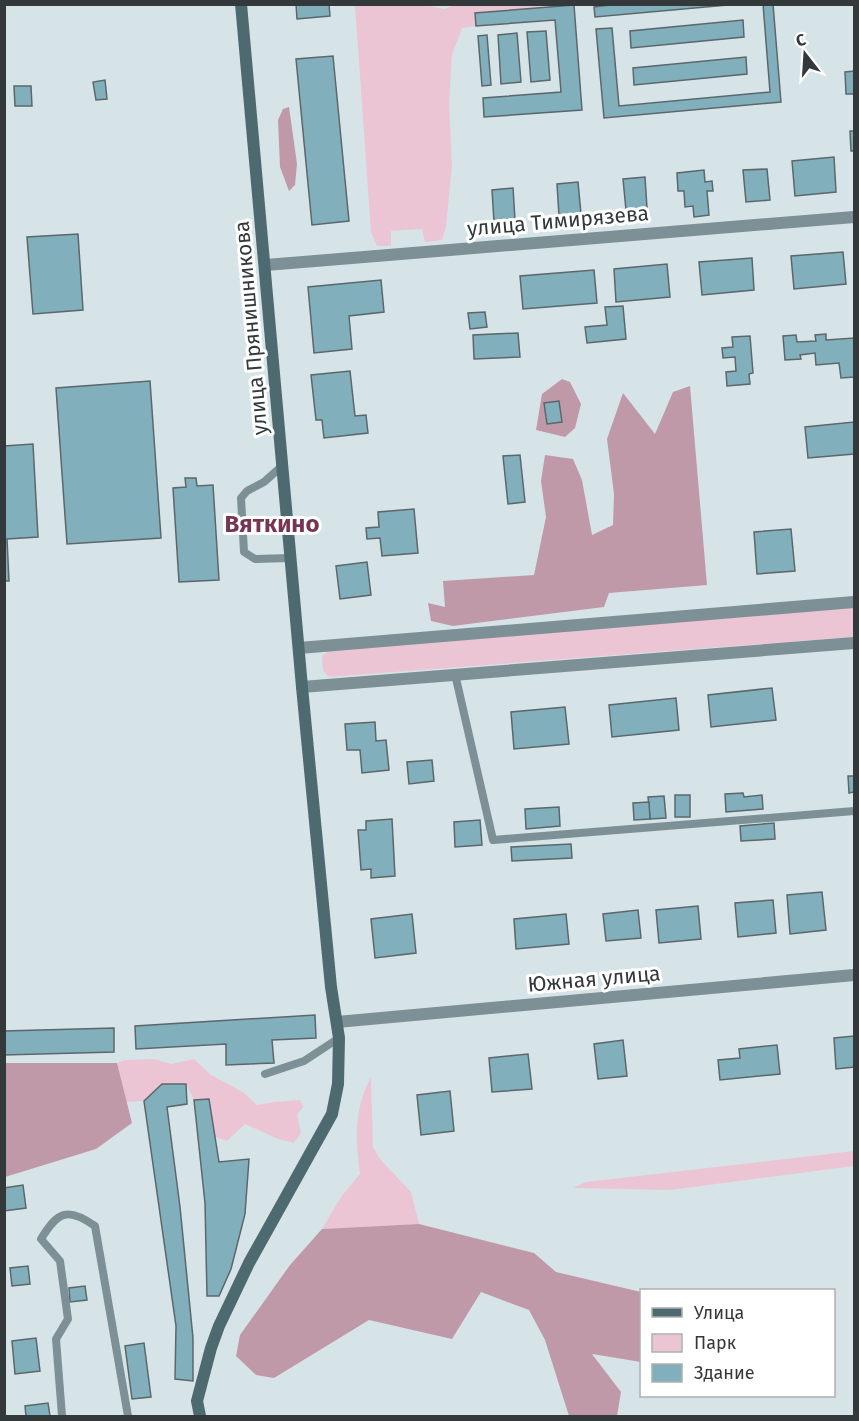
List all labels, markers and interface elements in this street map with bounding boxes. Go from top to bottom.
north arrow [775,24,835,84]
text: С [794,29,809,51]
street label: улица Тимирязева [466,200,650,242]
street label: улица Прянишникова [229,220,273,436]
district label: Вяткино [225,510,319,538]
street label: Южная улица [526,960,662,998]
legend [640,1289,835,1397]
text: Улица [694,1302,744,1324]
text: Парк [694,1332,737,1354]
text: Здание [694,1362,755,1384]

